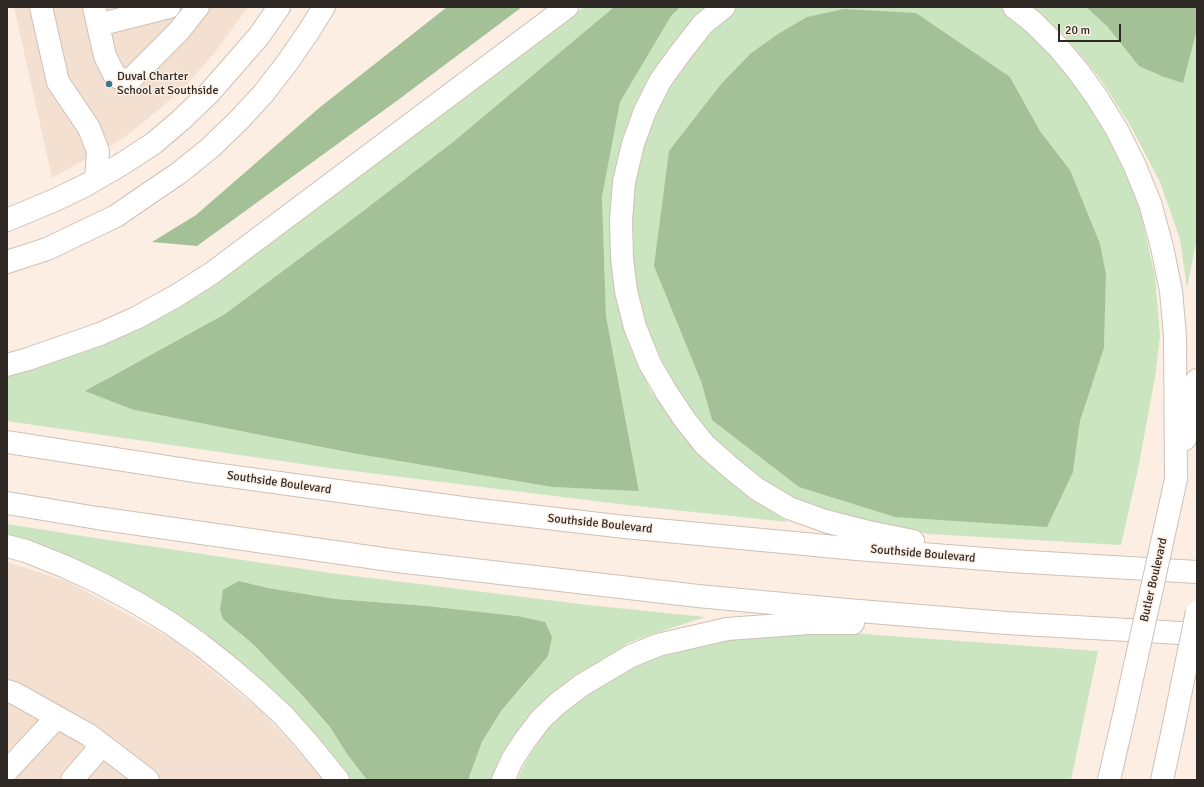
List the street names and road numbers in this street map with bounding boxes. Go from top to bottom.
street label: Southside Boulevard [226,469,332,497]
street label: Southside Boulevard [547,511,653,537]
street label: Butler Boulevard [1137,536,1171,624]
street label: Southside Boulevard [870,542,976,566]

